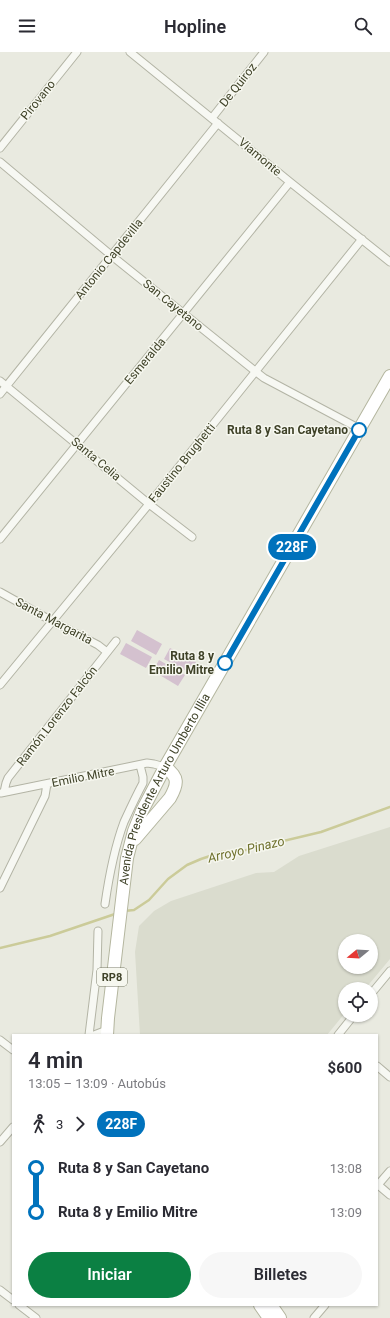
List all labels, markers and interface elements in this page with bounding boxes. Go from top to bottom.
icon: menu [16,15,38,37]
icon: search [352,15,374,37]
text: Hopline [164,16,226,37]
street label: De Quiroz [217,60,259,110]
street label: Pirovano [18,77,58,123]
street label: Viamonte [236,135,284,179]
street label: Antonio Capdevilla [72,216,146,302]
street label: San Cayetano [140,276,206,334]
street label: Esmeralda [121,335,169,387]
street label: Faustino Brughetti [146,421,218,505]
marker: Ruta 8 y San Cayetano [351,422,367,438]
place label: Ruta 8 y San Cayetano [227,423,348,437]
street label: Santa Celia [68,434,124,484]
line badge: 228F [264,534,320,560]
text: 228F [276,539,308,555]
street label: Santa Margarita [13,595,95,647]
place label: Ruta 8 y Emilio Mitre [149,649,215,677]
marker: Ruta 8 y Emilio Mitre [217,655,233,671]
street label: Ramón Lorenzo Falcón [14,663,100,769]
street label: Avenida Presidente Arturo Umberto Illia [117,691,213,886]
street label: Emilio Mitre [50,764,116,790]
water label: Arroyo Pinazo [205,833,286,866]
north arrow [338,934,378,974]
map controls [338,934,378,1022]
road number: RP8 [97,968,127,986]
button: locate [338,982,378,1022]
text: 4 min [28,1048,83,1073]
text: $600 [328,1059,362,1077]
text: 13:05 – 13:09 · Autobús [28,1076,166,1091]
icon: walk [28,1113,50,1135]
icon: forward [69,1113,91,1135]
text: 228F [105,1116,137,1132]
text: 3 [56,1117,63,1132]
text: Ruta 8 y San Cayetano [58,1159,209,1177]
text: 13:08 [330,1161,362,1176]
text: Ruta 8 y Emilio Mitre [58,1203,198,1221]
text: 13:09 [330,1205,362,1220]
button: Iniciar [28,1252,191,1298]
button: Billetes [199,1252,362,1298]

